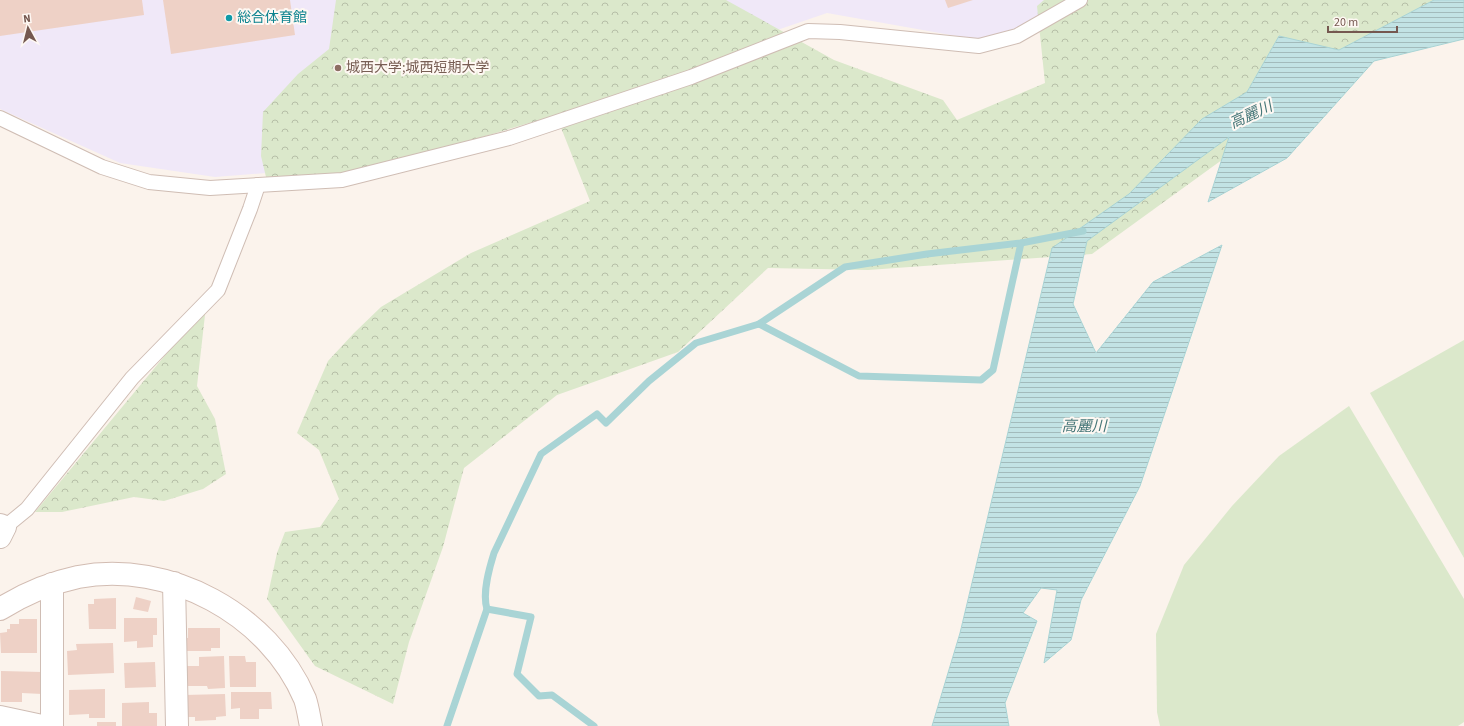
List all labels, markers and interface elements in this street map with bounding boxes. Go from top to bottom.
north arrow [8,8,48,48]
place label: 総合体育館 [237,8,307,28]
scale bar [1328,8,1397,34]
text: N [22,11,31,26]
marker: 総合体育館 [224,13,234,23]
text: 20 m [1334,14,1358,31]
place label: 城西大学;城西短期大学 [346,58,490,78]
marker: 城西大学;城西短期大学 [333,63,343,73]
water label: 高麗川 [1226,95,1278,134]
water label: 高麗川 [1061,416,1108,437]

